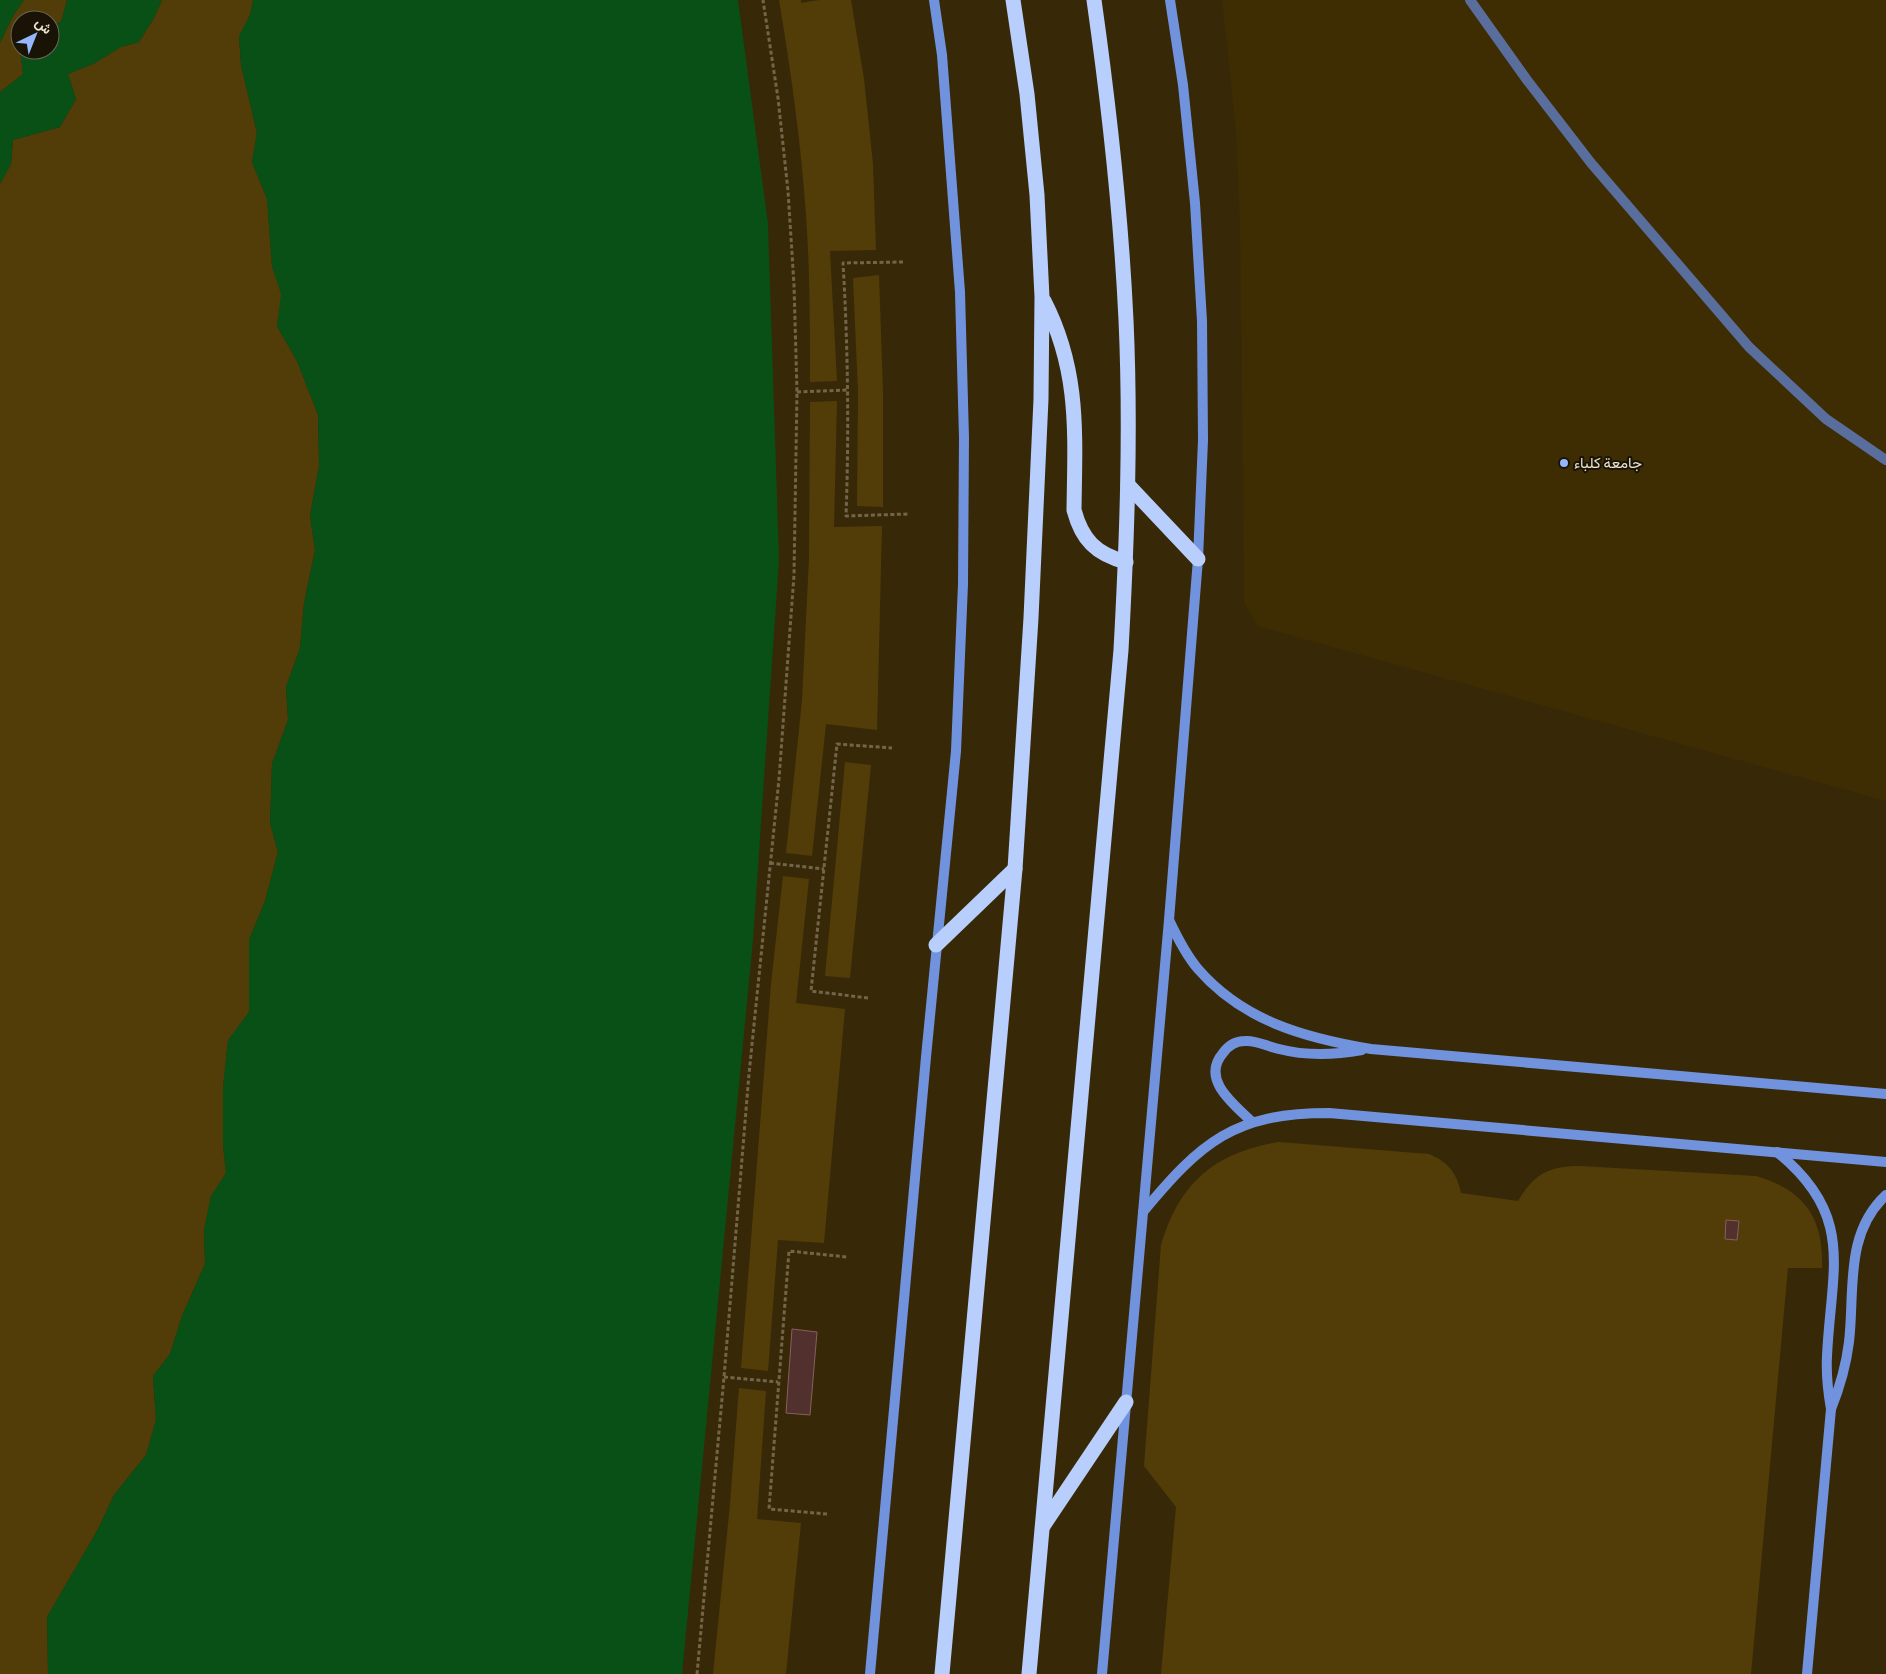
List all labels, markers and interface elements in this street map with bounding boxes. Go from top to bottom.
north arrow [10,10,60,60]
text: ش [32,14,56,38]
place label: جامعة كلباء [1574,454,1642,472]
marker: جامعة كلباء [1558,457,1570,469]

